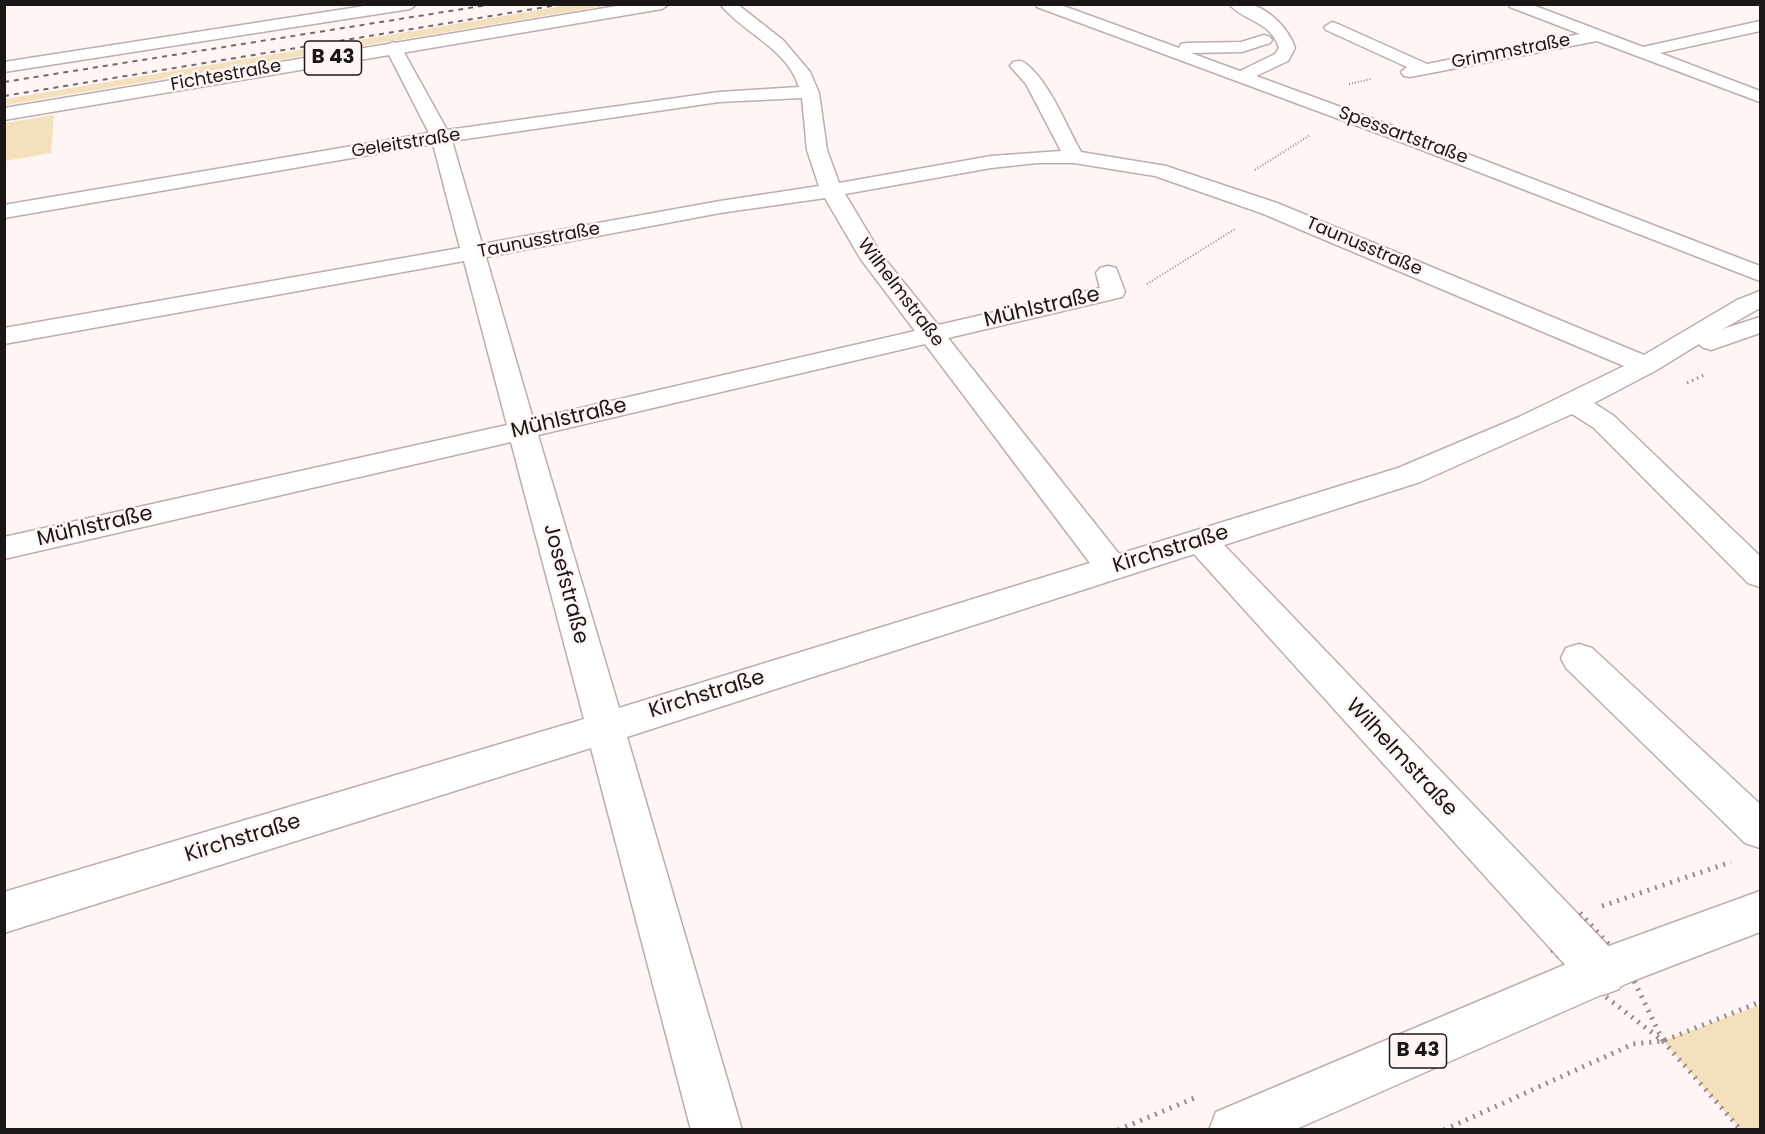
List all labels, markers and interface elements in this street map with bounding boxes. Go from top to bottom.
street label: Grimmstraße [1450,30,1572,74]
road number: B 43 [304,41,362,75]
street label: Fichtestraße [169,56,283,96]
street label: Spessartstraße [1335,103,1471,169]
street label: Geleitstraße [350,125,462,163]
street label: Taunusstraße [1303,213,1425,281]
street label: Taunusstraße [476,219,602,263]
street label: Wilhelmstraße [852,234,948,352]
street label: Mühlstraße [982,282,1102,334]
street label: Mühlstraße [509,393,629,445]
street label: Mühlstraße [35,501,155,553]
street label: Kirchstraße [1110,520,1232,580]
street label: Josefstraße [537,521,593,647]
street label: Kirchstraße [646,665,768,725]
street label: Wilhelmstraße [1340,694,1462,822]
street label: Kirchstraße [182,809,304,869]
road number: B 43 [1390,1034,1446,1068]

